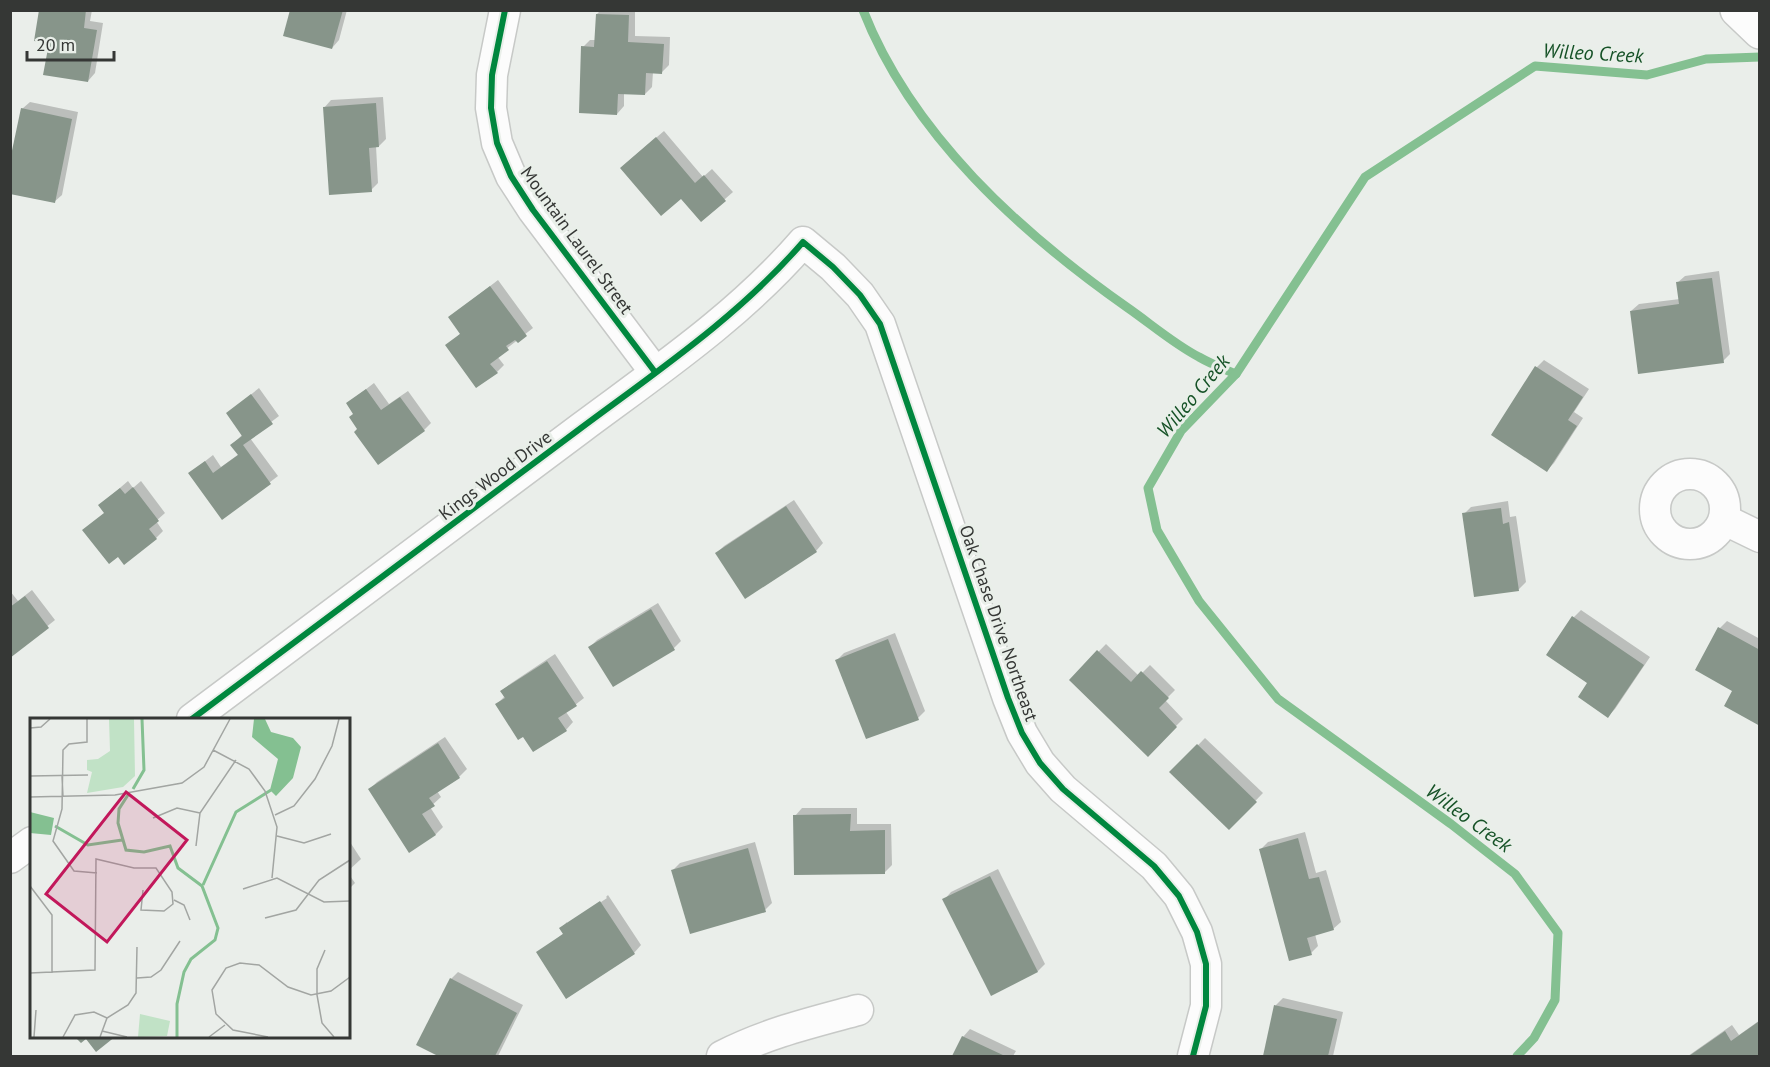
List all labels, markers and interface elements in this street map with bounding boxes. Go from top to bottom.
scale bar [27,24,114,62]
text: 20 m [36,33,75,56]
water label: Willeo Creek [1542,37,1645,69]
street label: Mountain Laurel Street [516,162,638,318]
water label: Willeo Creek [1151,348,1236,443]
street label: Kings Wood Drive [434,425,556,525]
street label: Oak Chase Drive Northeast [955,522,1043,724]
inset map [30,718,350,1037]
water label: Willeo Creek [1421,778,1518,859]

